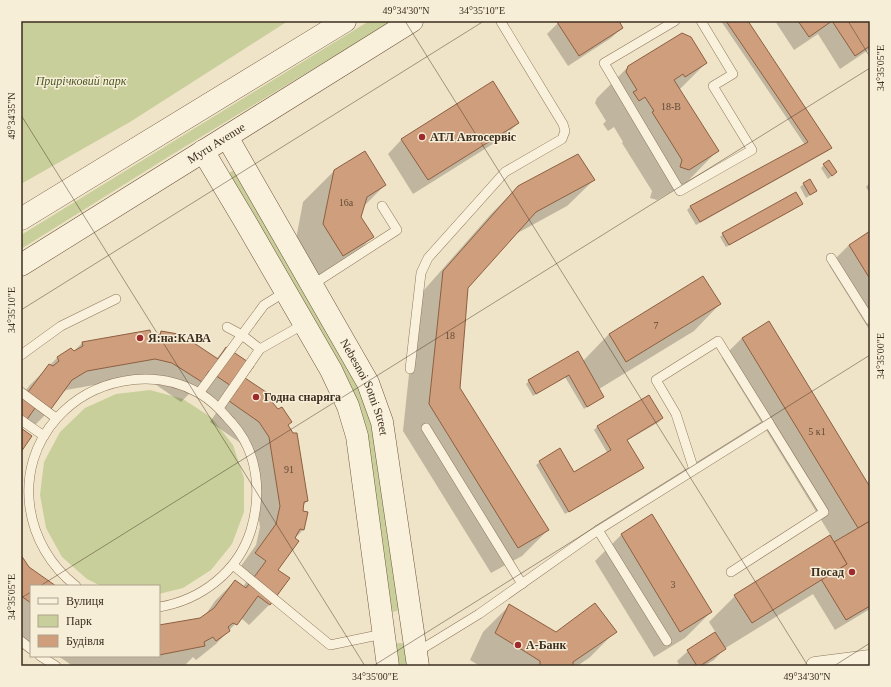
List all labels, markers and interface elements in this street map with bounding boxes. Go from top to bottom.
text: 49°34'30"N [382,5,430,16]
text: 34°35'10"E [459,5,505,16]
text: 34°35'05"E [875,45,886,91]
park label: Прирічковий парк [35,74,127,88]
text: 49°34'35"N [6,92,17,140]
house number: 18-В [661,101,681,112]
street label: Myru Avenue [185,120,248,166]
place label: АТЛ Автосервіс [430,130,517,144]
marker: АТЛ Автосервіс [417,132,427,142]
house number: 16а [339,197,354,208]
text: 34°35'10"E [6,287,17,333]
house number: 7 [654,320,659,331]
house number: 18 [445,330,455,341]
place label: Я:на:КАВА [148,331,211,345]
marker: Я:на:КАВА [135,333,145,343]
text: 34°35'00"E [875,333,886,379]
street label: Nebesnoi Sotni Street [337,336,391,437]
place label: Годна снаряга [264,390,341,404]
marker: Годна снаряга [251,392,261,402]
house number: 5 к1 [808,426,826,437]
house number: 91 [284,464,294,475]
place label: Посад [811,565,844,579]
marker: Посад [847,567,857,577]
text: 34°35'05"E [6,574,17,620]
house number: 3 [671,579,676,590]
legend [30,585,160,657]
text: Вулиця [66,594,104,608]
text: Парк [66,614,92,628]
text: Будівля [66,634,105,648]
place label: А-Банк [526,638,567,652]
marker: А-Банк [513,640,523,650]
text: 34°35'00"E [352,671,398,682]
text: 49°34'30"N [783,671,831,682]

